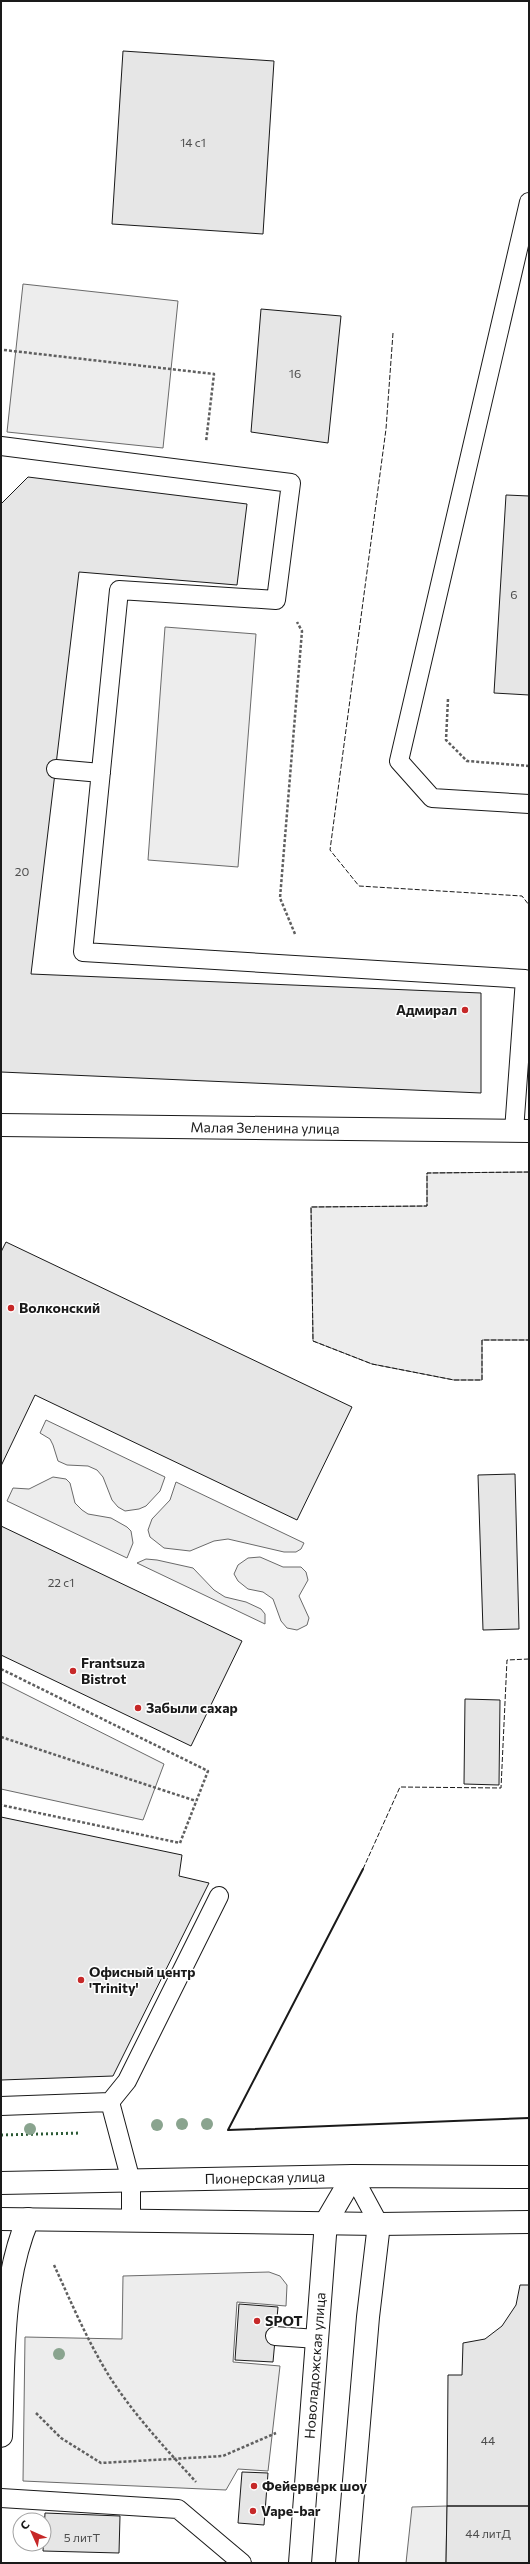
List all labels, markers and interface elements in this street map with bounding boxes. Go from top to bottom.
house number: 14 с1 [180,135,206,149]
house number: 16 [289,366,301,380]
house number: 6 [510,587,518,601]
house number: 20 [15,864,29,878]
place label: Адмирал [396,1001,457,1018]
marker: Адмирал [460,1005,470,1015]
street label: Малая Зеленина улица [190,1118,340,1137]
place label: Волконский [19,1299,100,1316]
marker: Волконский [6,1303,16,1313]
house number: 22 с1 [48,1575,74,1589]
place label: Frantsuza Bistrot [81,1654,145,1687]
marker: Frantsuza Bistrot [68,1666,78,1676]
place label: Забыли сахар [146,1699,238,1716]
marker: Забыли сахар [133,1703,143,1713]
place label: Офисный центр 'Trinity' [89,1963,196,1996]
marker: Офисный центр 'Trinity' [76,1975,86,1985]
street label: Пионерская улица [205,2168,325,2187]
street label: Новоладожская улица [300,2292,329,2439]
place label: SPOT [265,2312,303,2329]
marker: SPOT [252,2316,262,2326]
house number: 44 [481,2433,495,2447]
place label: Фейерверк шоу [262,2477,367,2494]
marker: Фейерверк шоу [249,2481,259,2491]
place label: Vape-bar [261,2502,321,2519]
marker: Vape-bar [248,2506,258,2516]
north arrow [12,2512,52,2552]
text: С [17,2517,32,2532]
house number: 44 литД [465,2526,511,2540]
house number: 5 литТ [64,2530,100,2544]

